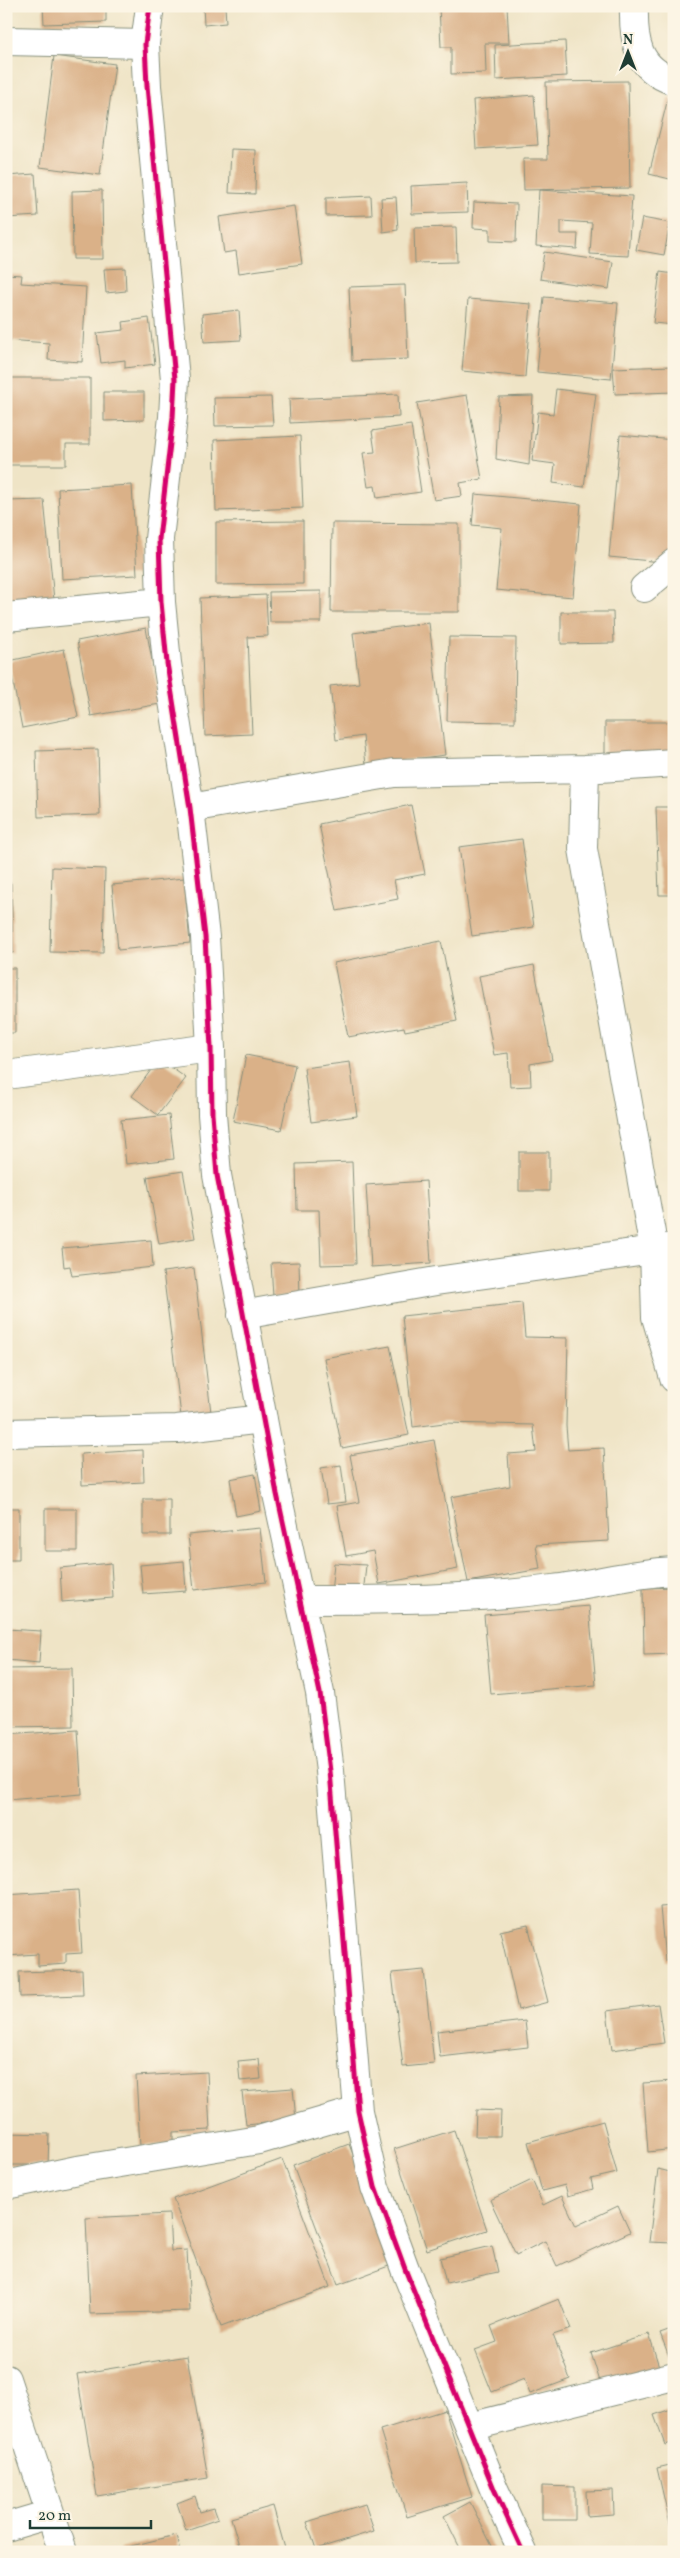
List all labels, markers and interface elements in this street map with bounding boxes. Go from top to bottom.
north arrow [602,28,652,78]
text: N [623,31,633,50]
scale bar [30,2498,151,2530]
text: 20 m [38,2506,71,2527]

